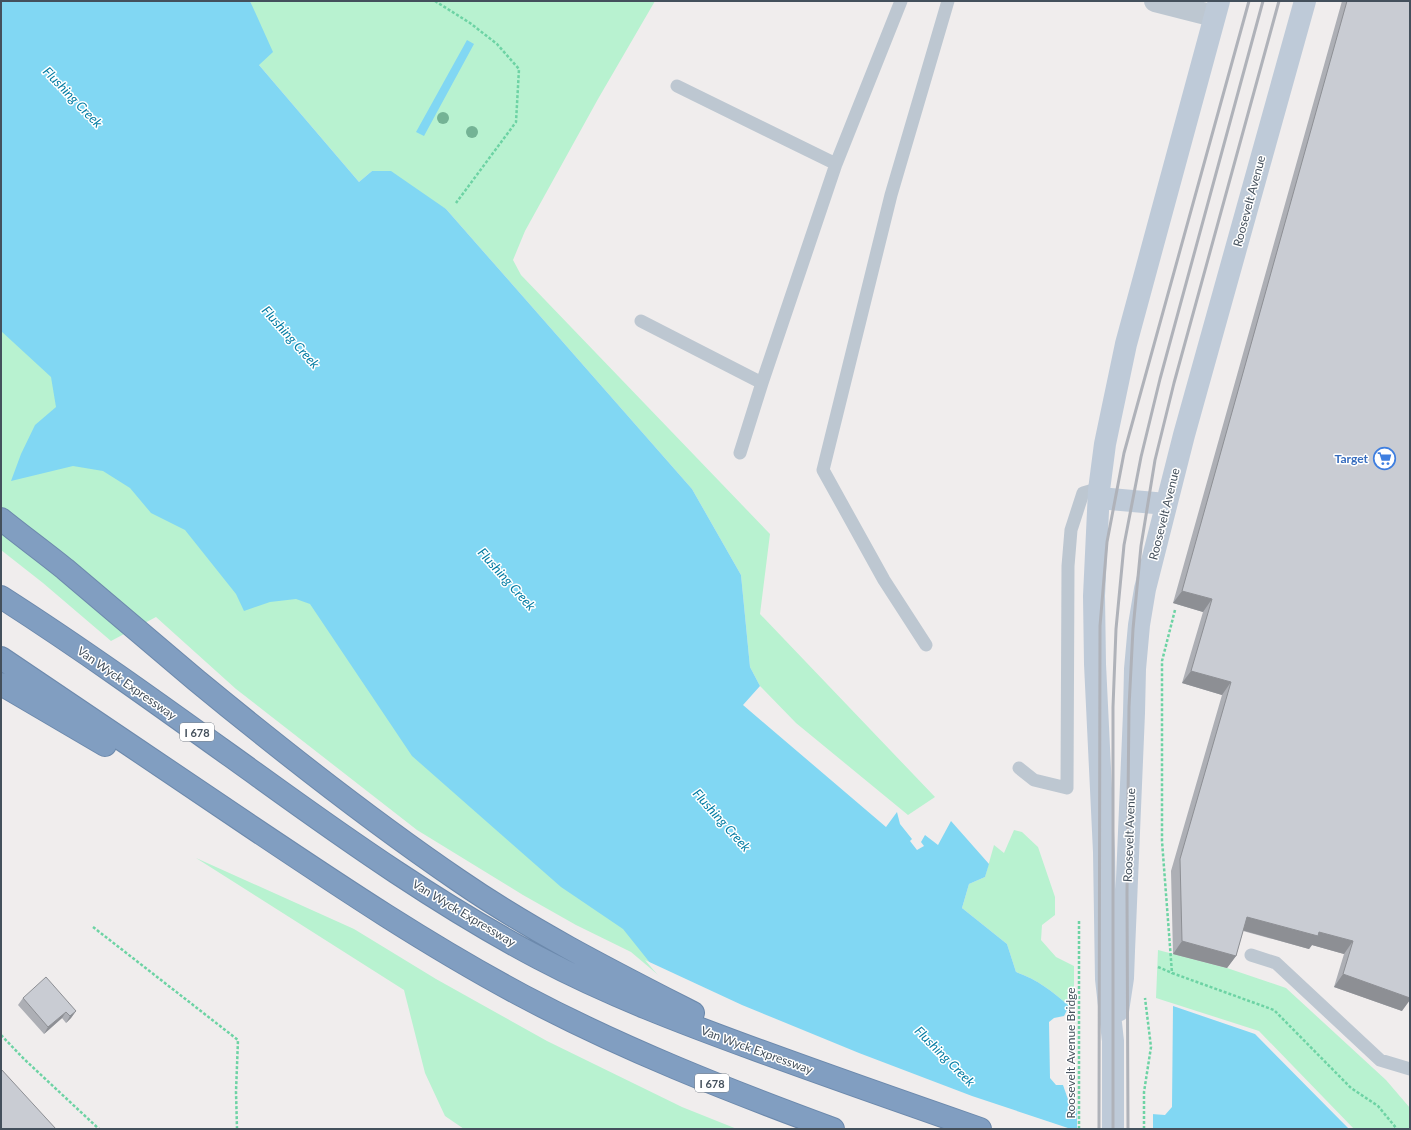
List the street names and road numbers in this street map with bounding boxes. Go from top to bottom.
street label: Roosevelt Avenue [1230,154,1268,248]
street label: Roosevelt Avenue [1145,467,1183,561]
street label: Van Wyck Expressway [74,643,180,723]
road number: I 678 [180,723,214,741]
street label: Roosevelt Avenue [1120,788,1138,882]
street label: Van Wyck Expressway [410,876,519,950]
street label: Roosevelt Avenue Bridge [1063,987,1078,1119]
street label: Van Wyck Expressway [699,1023,816,1077]
road number: I 678 [695,1074,729,1092]

